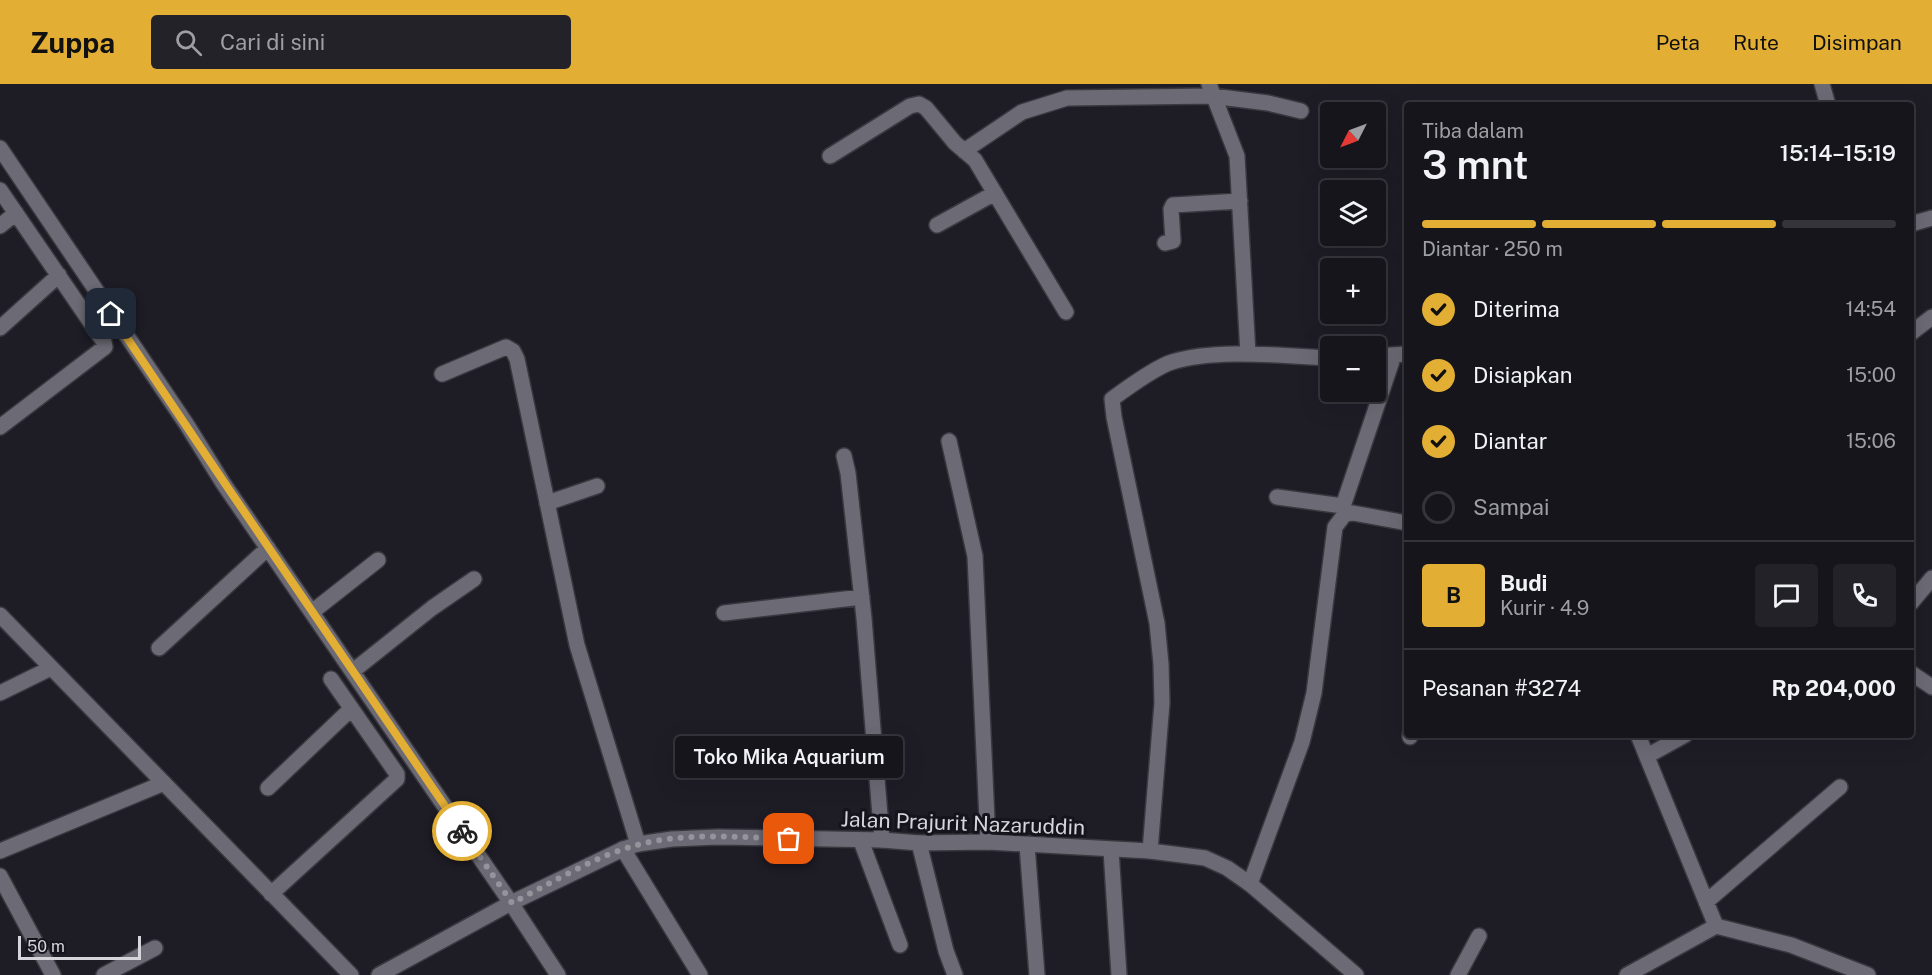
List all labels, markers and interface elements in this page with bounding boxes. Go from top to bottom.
search box [151,15,571,69]
text: Zuppa [30,26,115,59]
icon: search [172,26,205,59]
text: Cari di sini [220,29,325,55]
text: Peta [1656,30,1700,55]
text: Rute [1733,30,1779,55]
text: Disimpan [1812,30,1902,55]
north arrow [1320,102,1386,168]
map controls [1320,102,1386,402]
text: Tiba dalam [1422,119,1524,143]
text: 15:14–15:19 [1780,140,1896,166]
text: 3 mnt [1422,142,1529,188]
button: layers [1320,180,1386,246]
text: Diantar · 250 m [1422,237,1563,261]
button: + [1320,258,1386,324]
pin [85,288,136,339]
icon: check [1422,293,1455,326]
text: Diterima [1473,296,1560,322]
icon: home [94,297,127,330]
text: 14:54 [1845,297,1896,321]
button: − [1320,336,1386,402]
icon: check [1422,359,1455,392]
text: Disiapkan [1473,362,1572,388]
text: 15:00 [1846,363,1896,387]
icon: check [1422,425,1455,458]
text: Diantar [1473,428,1547,454]
text: 15:06 [1846,429,1896,453]
text: Sampai [1473,494,1549,520]
button: chat [1755,564,1818,627]
button: phone [1833,564,1896,627]
text: Budi [1500,570,1547,596]
text: B [1446,582,1461,608]
text: Kurir · 4.9 [1500,596,1589,620]
text: Pesanan #3274 [1422,675,1581,701]
text: Rp 204,000 [1772,675,1896,701]
callout: Toko Mika Aquarium [675,737,903,779]
text: Toko Mika Aquarium [693,745,885,769]
courier [432,801,492,861]
street label: Jalan Prajurit Nazaruddin [840,806,1086,840]
pin [763,813,814,864]
icon: bike [446,815,479,848]
icon: bag [772,822,805,855]
scale bar [18,933,141,960]
text: 50 m [27,937,65,956]

